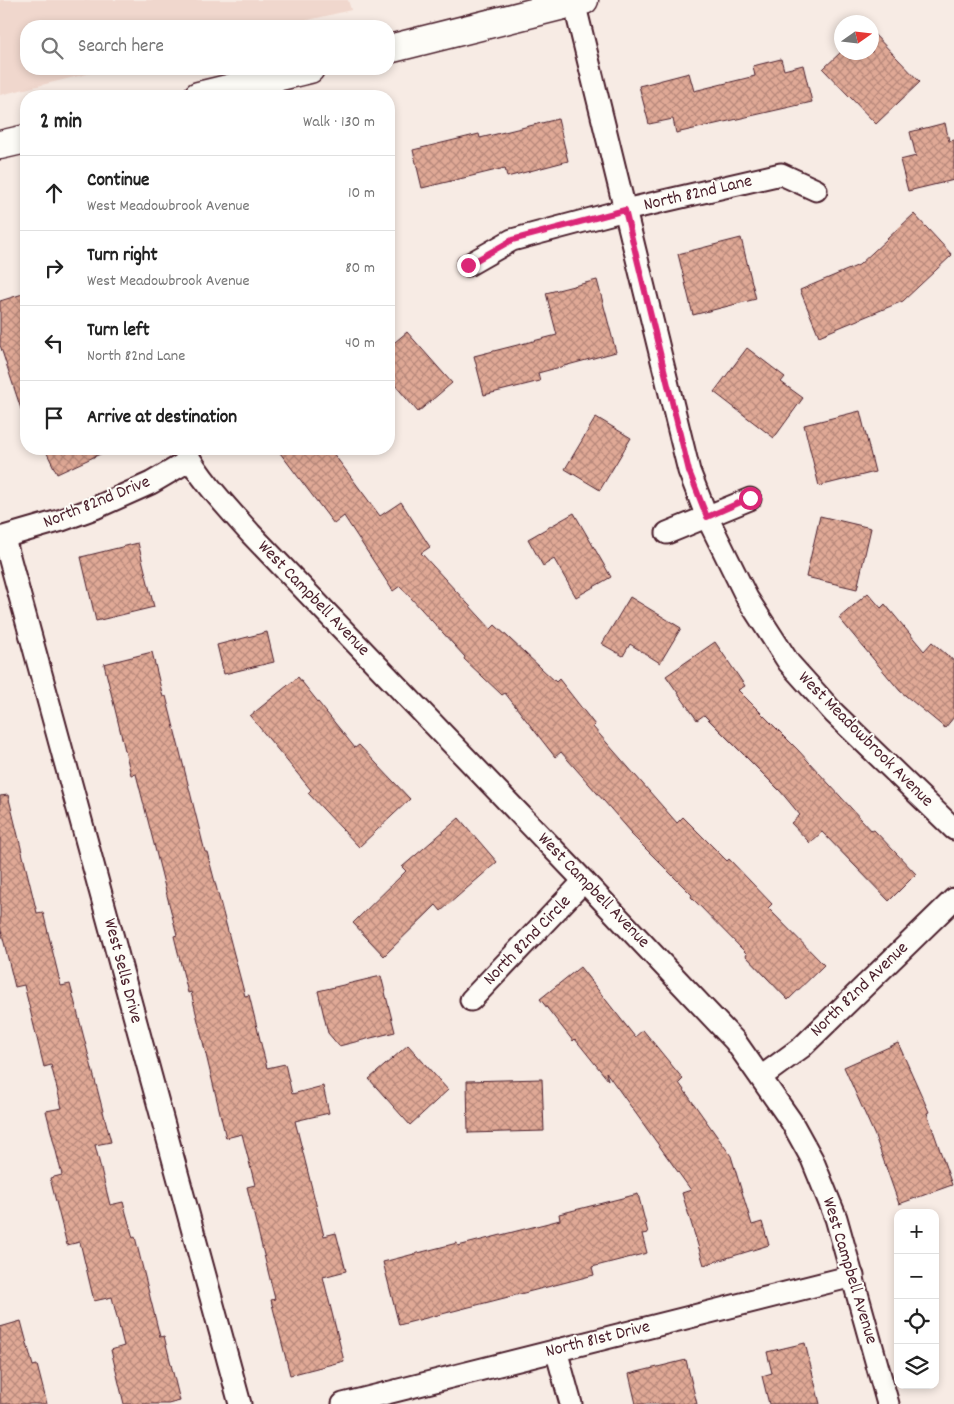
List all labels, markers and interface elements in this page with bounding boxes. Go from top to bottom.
north arrow [834,15,879,60]
search box [20,20,395,75]
icon: search [38,34,66,62]
text: Search here [78,34,164,61]
text: 2 min [40,108,82,138]
text: Walk · 130 m [303,111,375,134]
text: Continue [87,168,149,195]
street label: North 82nd Lane [641,169,755,219]
icon: ahead [40,179,68,207]
text: 10 m [348,182,375,205]
text: West Meadowbrook Avenue [87,195,249,218]
text: Turn right [87,243,158,270]
icon: right [40,254,68,282]
route end [457,254,480,277]
text: 80 m [345,257,375,280]
text: West Meadowbrook Avenue [87,270,249,293]
text: Turn left [87,318,150,345]
icon: left [40,329,68,357]
text: 40 m [345,332,375,355]
text: North 82nd Lane [87,345,185,368]
icon: arrive [40,404,68,432]
text: Arrive at destination [87,405,237,432]
street label: North 82nd Drive [40,470,154,536]
route start [739,487,762,510]
street label: West Campbell Avenue [251,536,375,662]
street label: West Meadowbrook Avenue [792,667,939,814]
street label: West Campbell Avenue [531,828,655,954]
street label: North 82nd Circle [478,890,578,992]
street label: West Sells Drive [96,916,148,1026]
street label: North 82nd Avenue [805,937,915,1043]
street label: West Campbell Avenue [815,1195,883,1348]
map controls [894,1209,939,1389]
button: + [894,1209,939,1254]
button: − [894,1254,939,1299]
button: locate [894,1299,939,1344]
street label: North 81st Drive [543,1315,653,1365]
button: layers [894,1344,939,1389]

